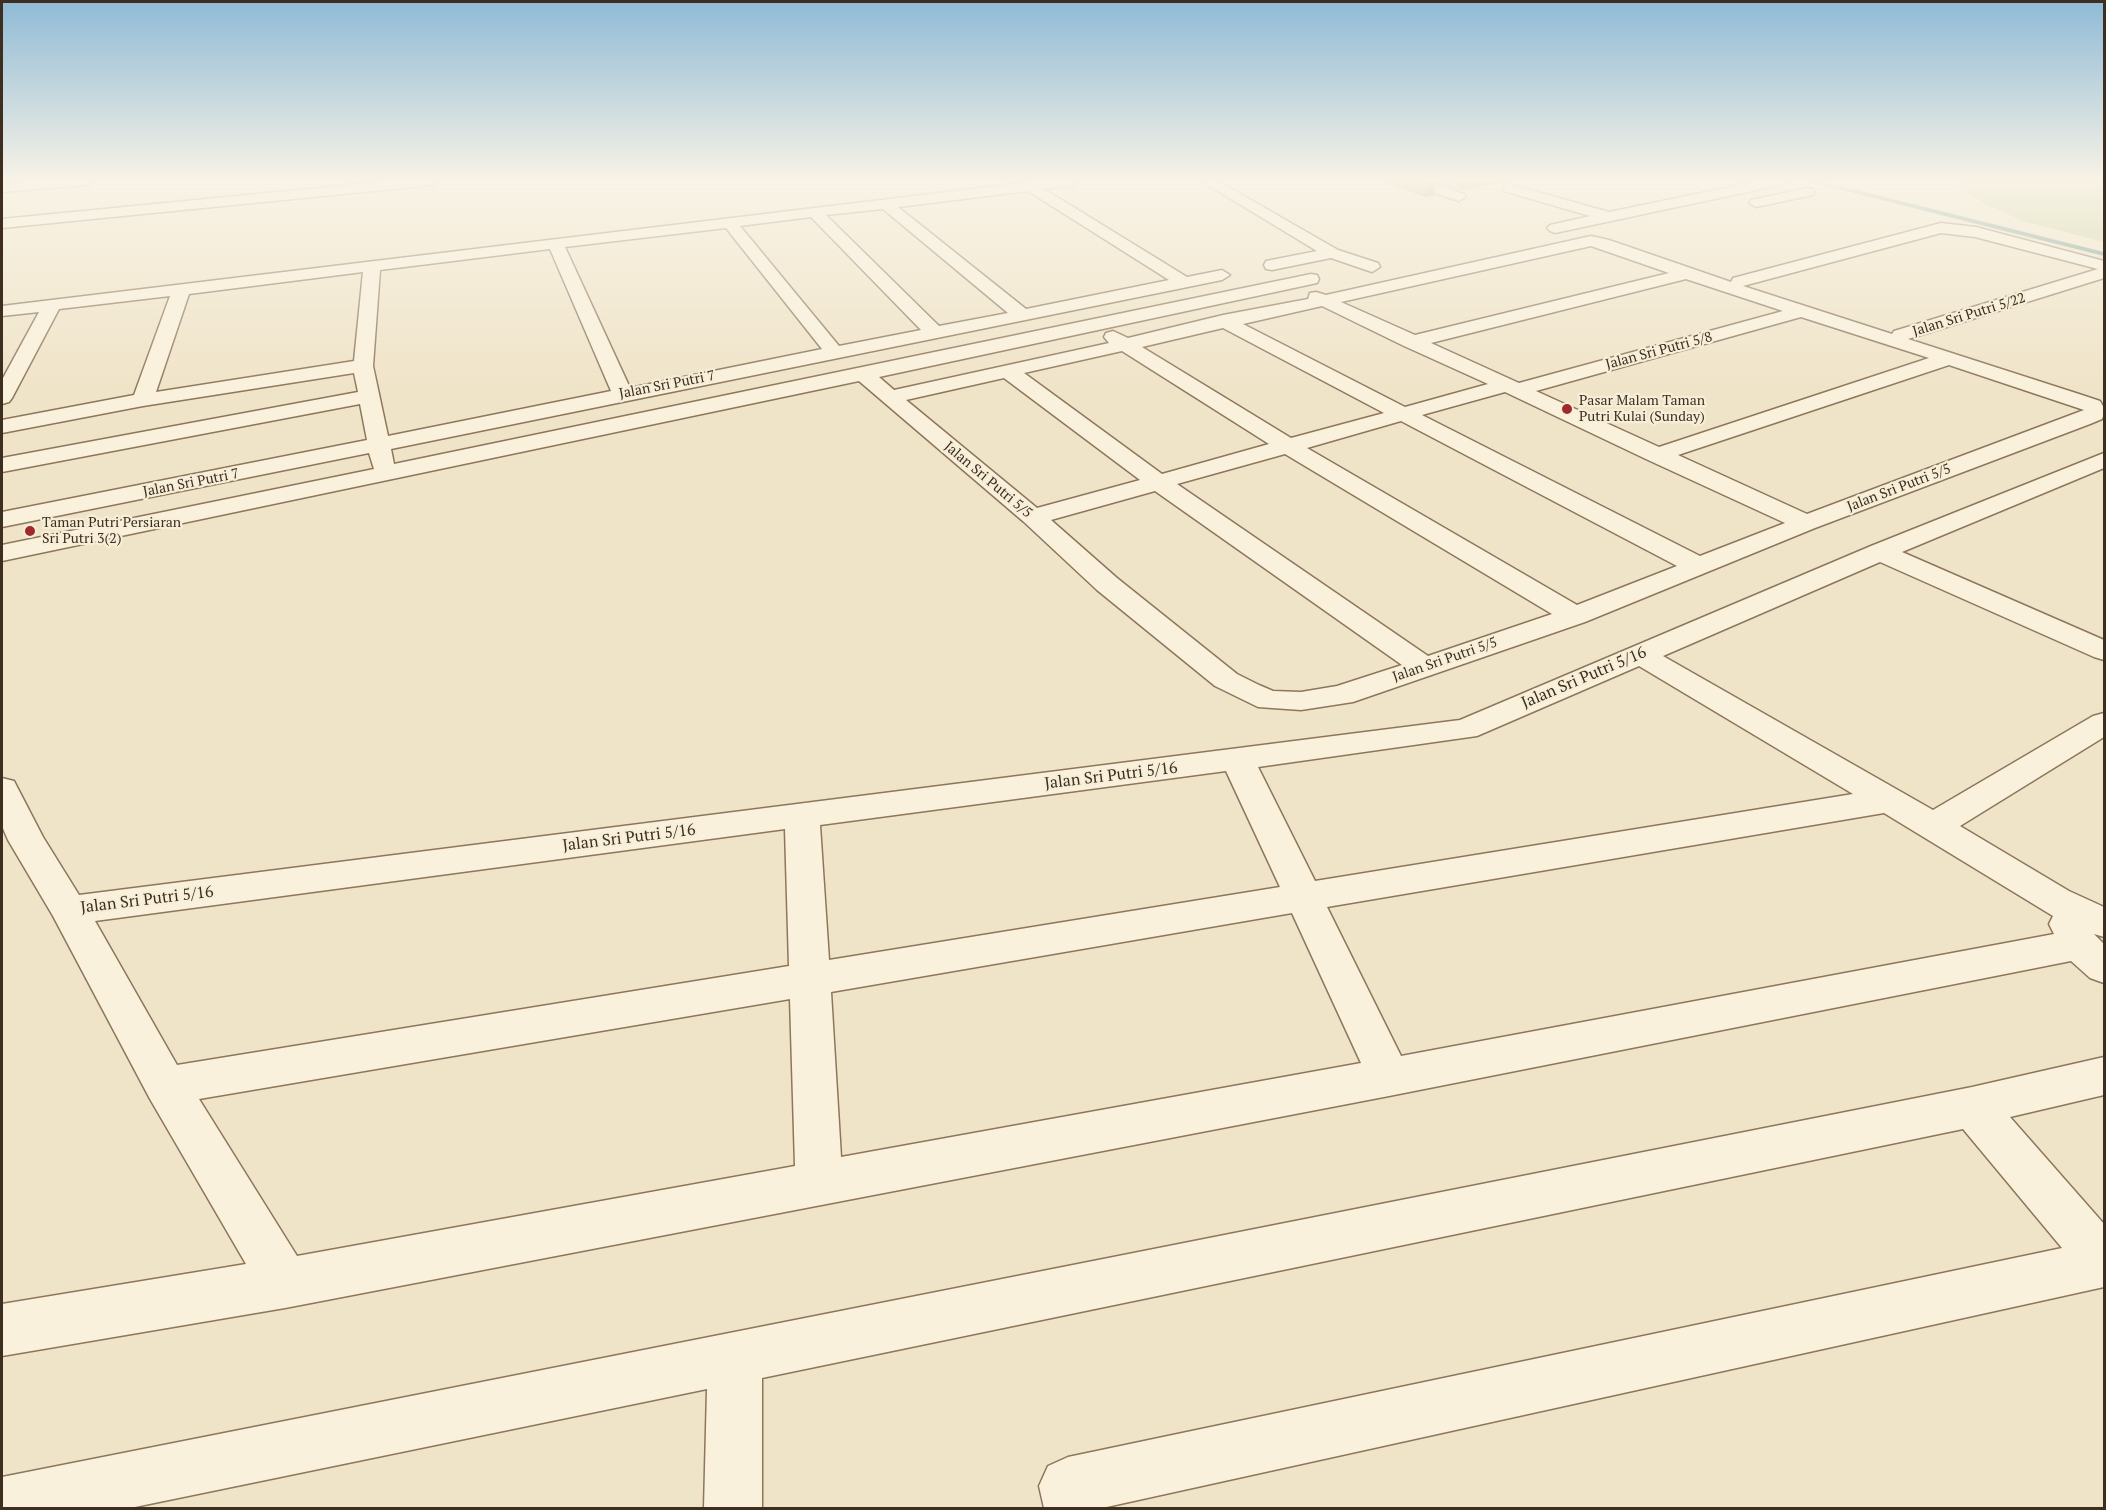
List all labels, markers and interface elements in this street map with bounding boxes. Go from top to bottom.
street label: Jalan Sri Putri 5/22 [1911,290,2027,340]
street label: Jalan Sri Putri 5/8 [1604,329,1714,373]
street label: Jalan Sri Putri 7 [618,367,716,403]
place label: Pasar Malam Taman Putri Kulai (Sunday) [1579,393,1705,425]
marker: Pasar Malam Taman Putri Kulai (Sunday) [1560,402,1574,416]
street label: Jalan Sri Putri 5/5 [941,438,1035,522]
street label: Jalan Sri Putri 5/5 [1845,461,1953,515]
street label: Jalan Sri Putri 7 [142,465,240,501]
place label: Taman Putri Persiaran Sri Putri 3(2) [42,515,181,548]
marker: Taman Putri Persiaran Sri Putri 3(2) [23,524,37,538]
street label: Jalan Sri Putri 5/5 [1390,634,1500,686]
street label: Jalan Sri Putri 5/16 [1519,643,1649,713]
street label: Jalan Sri Putri 5/16 [1043,758,1179,794]
street label: Jalan Sri Putri 5/16 [561,820,697,856]
street label: Jalan Sri Putri 5/16 [79,882,215,918]

